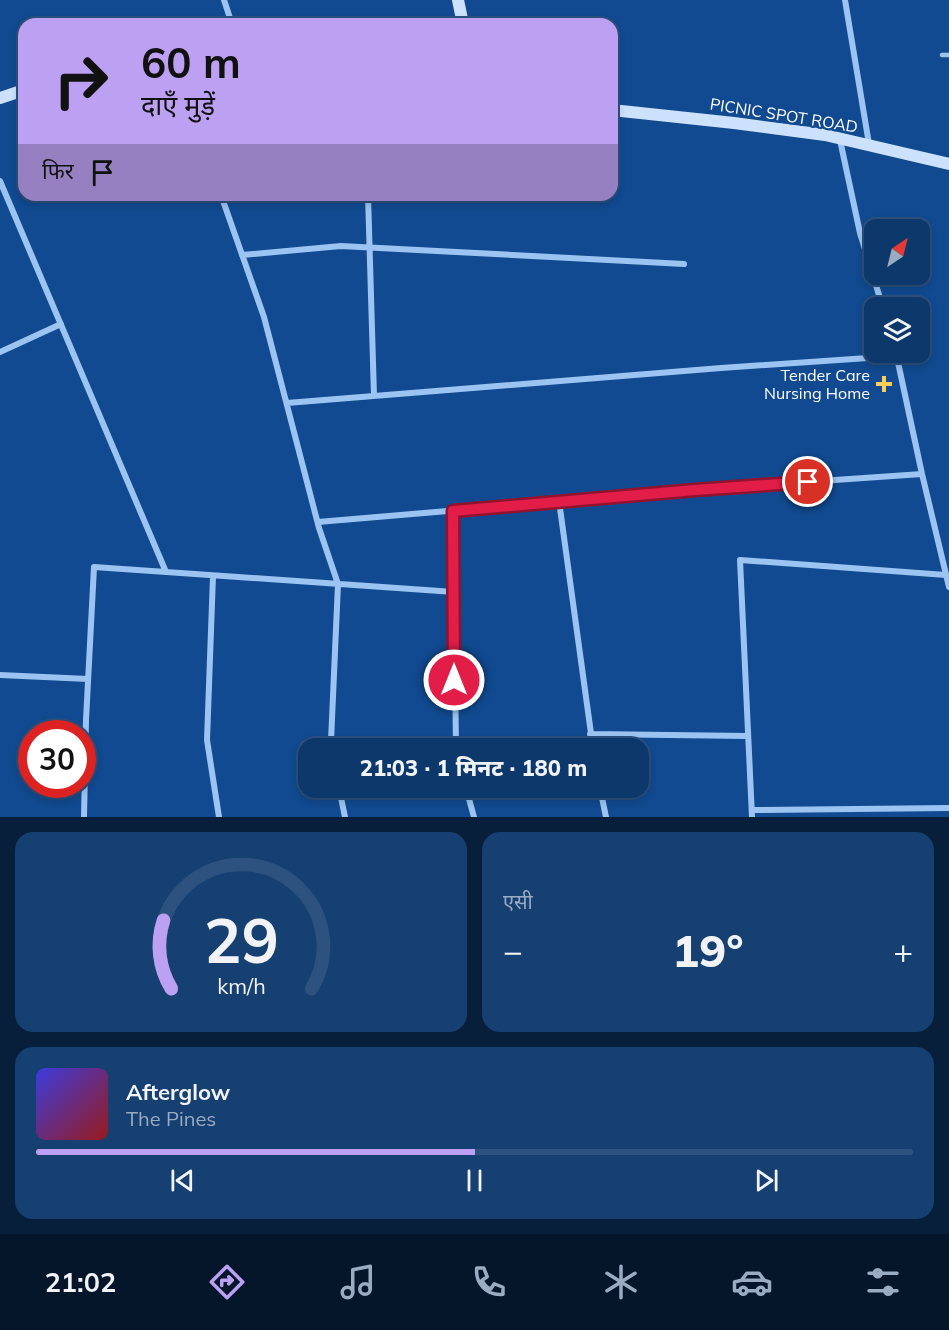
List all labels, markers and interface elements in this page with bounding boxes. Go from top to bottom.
text: 60 m [141,36,241,89]
icon: right [42,42,120,120]
text: दाएँ मुड़ें [141,88,215,122]
street label: PICNIC SPOT ROAD [709,93,859,137]
icon: arrive [86,156,119,189]
text: फिर [42,157,74,185]
north arrow [864,219,930,285]
map controls [864,219,930,363]
button: layers [864,297,930,363]
place label: Tender Care Nursing Home [764,365,870,403]
marker: Tender Care Nursing Home [875,375,893,393]
pin [782,456,833,507]
icon: arrive [791,465,824,498]
position arrow [422,648,486,712]
speed limit sign: 30 [18,720,96,798]
text: 21:03 · 1 मिनट · 180 m [360,754,587,782]
text: एसी [503,889,533,914]
text: 29 [204,900,278,979]
text: 19° [672,922,744,978]
text: − [503,930,523,971]
text: + [893,930,913,971]
text: km/h [217,972,265,999]
text: Afterglow [126,1078,230,1106]
text: The Pines [126,1106,216,1131]
icon: previous [166,1164,199,1197]
icon: pause [458,1164,491,1197]
icon: next [750,1164,783,1197]
icon: directions [206,1261,248,1303]
icon: music [337,1261,379,1303]
icon: phone [468,1261,510,1303]
icon: climate [600,1261,642,1303]
icon: car [731,1261,773,1303]
icon: filters [862,1261,904,1303]
text: 21:02 [45,1265,116,1299]

